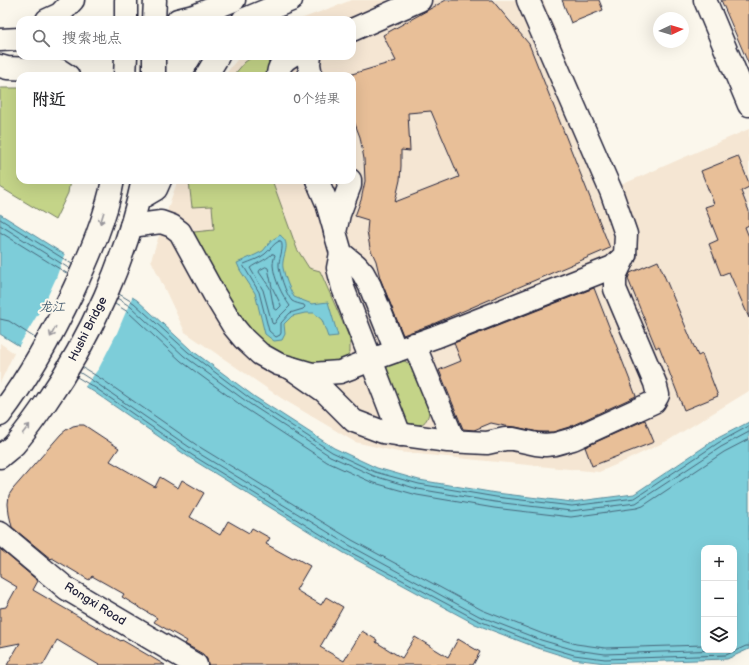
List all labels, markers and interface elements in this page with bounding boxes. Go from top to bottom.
north arrow [653,12,689,48]
search box [16,16,356,60]
icon: search [30,27,52,49]
text: 搜索地点 [62,29,122,48]
text: 附近 [32,90,66,110]
text: 0个结果 [293,91,340,107]
one-way arrow [98,211,105,224]
street label: Hushi Bridge [65,294,111,364]
water label: 龙江 [39,299,66,315]
one-way arrow [49,326,56,338]
one-way arrow [22,423,31,434]
map controls [701,545,737,653]
button: + [701,545,737,581]
street label: Rongxi Road [61,579,129,629]
button: − [701,581,737,617]
button: layers [701,617,737,653]

